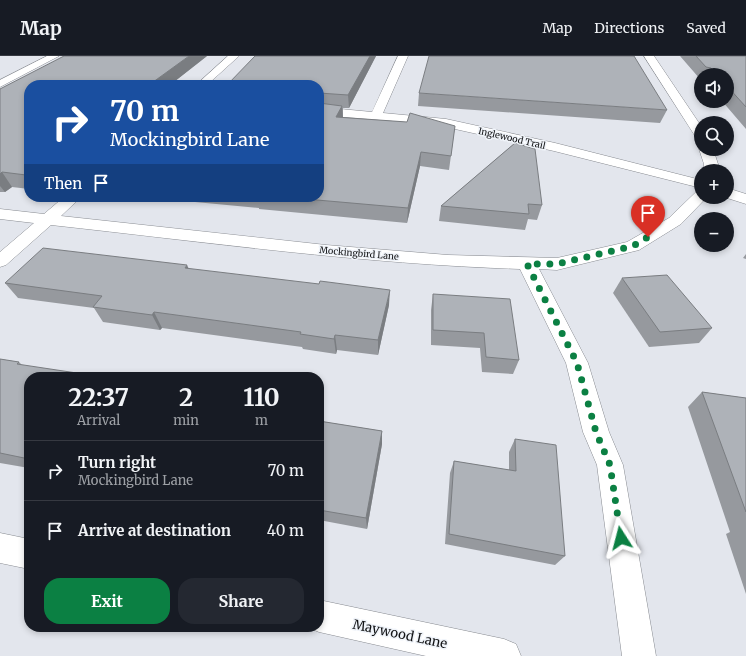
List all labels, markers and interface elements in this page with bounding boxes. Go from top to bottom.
text: Map [20,16,62,40]
text: Map [542,19,572,37]
text: Directions [594,19,664,37]
text: Saved [686,19,726,37]
map controls [694,68,734,252]
button: sound [694,68,734,108]
text: 70 m [110,93,179,129]
icon: right [44,96,96,148]
button: search [694,116,734,156]
street label: Inglewood Trail [477,125,547,151]
text: Mockingbird Lane [110,128,269,151]
button: + [694,164,734,204]
icon: arrive [90,172,112,194]
text: Then [44,174,82,193]
pin [631,196,665,237]
icon: arrive [637,202,659,224]
button: − [694,212,734,252]
street label: Mockingbird Lane [319,244,399,262]
text: 22:37 [68,382,129,413]
text: 2 [179,382,193,413]
text: 110 [243,382,280,413]
text: Arrival [77,412,120,429]
text: min [173,412,199,429]
text: m [255,412,268,429]
text: Turn right [78,453,156,472]
icon: right [44,460,66,482]
text: 70 m [268,461,304,480]
text: Mockingbird Lane [78,472,193,489]
position arrow [600,517,642,559]
icon: arrive [44,520,66,542]
text: Arrive at destination [78,521,231,540]
text: 40 m [267,521,304,540]
button: Exit [44,578,170,624]
button: Share [178,578,304,624]
street label: Maywood Lane [351,616,449,652]

